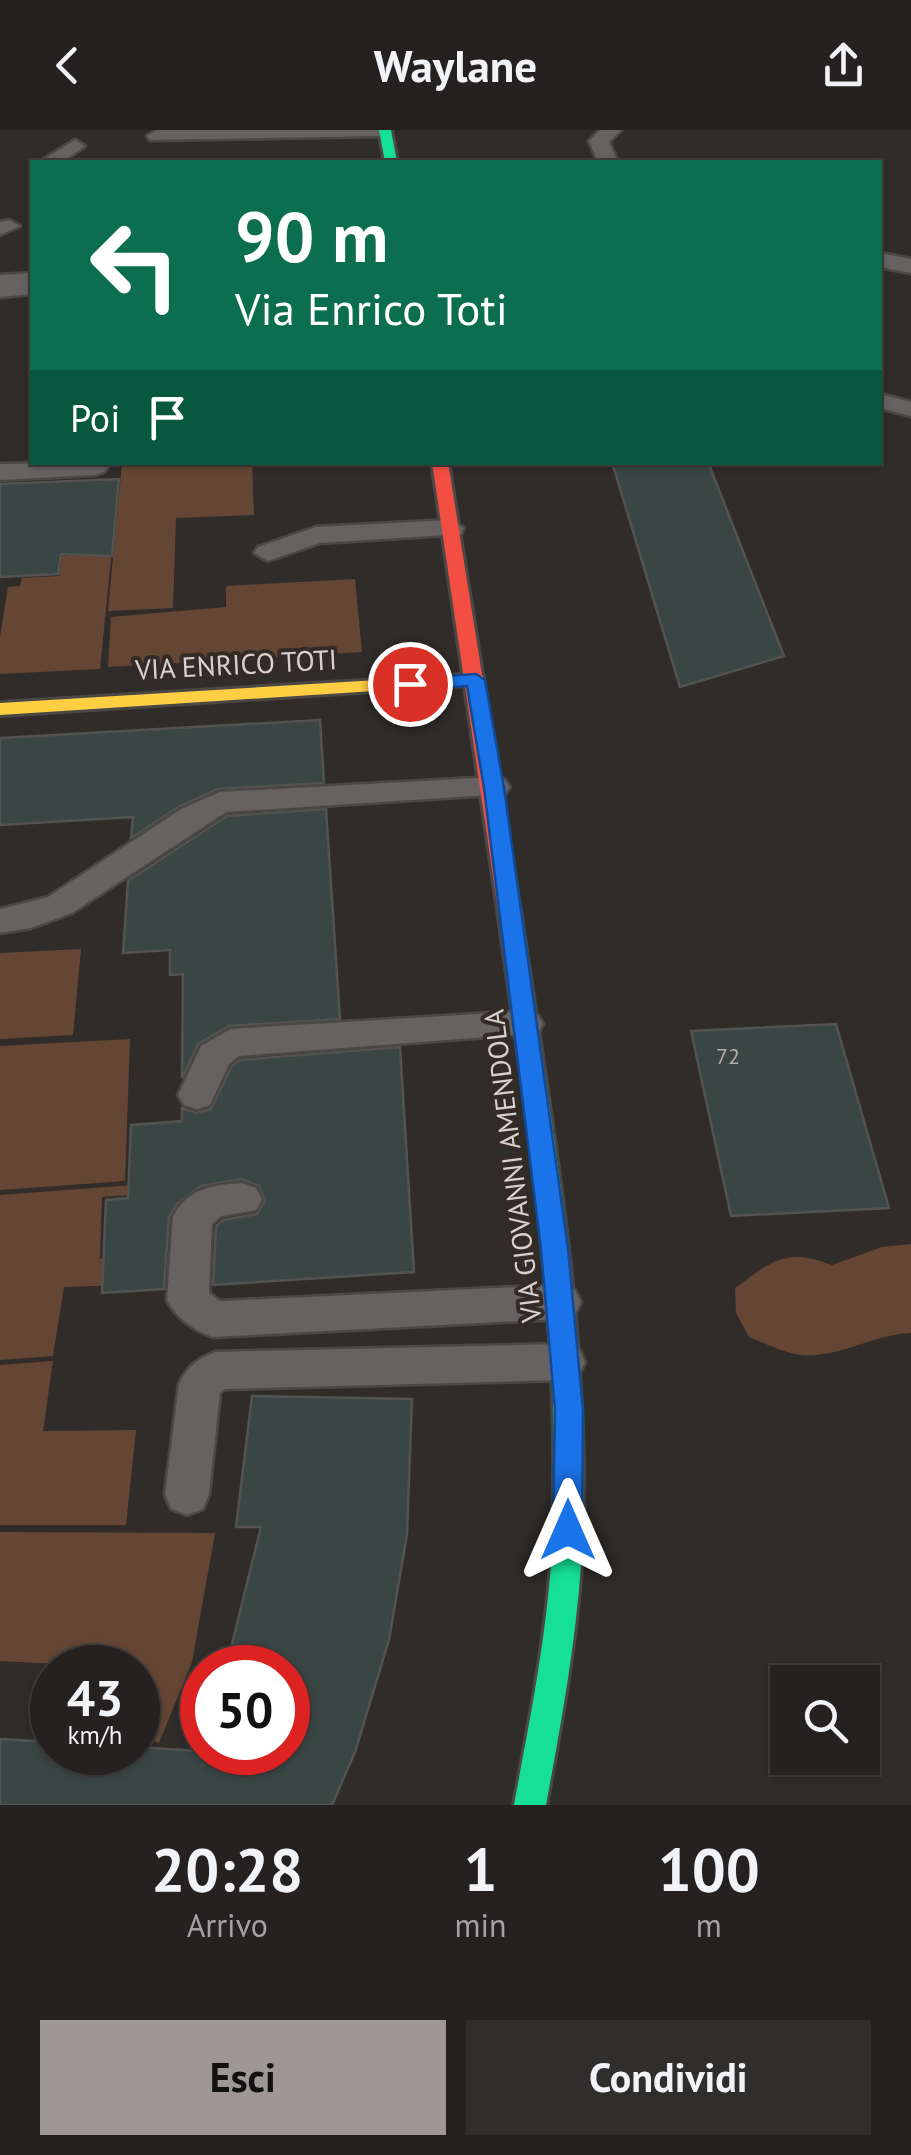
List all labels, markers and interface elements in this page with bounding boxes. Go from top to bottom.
text: Waylane [374,36,537,94]
icon: back [40,38,95,93]
icon: share [816,38,871,93]
text: 90 m [235,191,388,281]
icon: left [70,200,200,330]
text: Via Enrico Toti [235,279,508,337]
icon: arrive [140,390,195,445]
text: Poi [70,393,120,442]
street label: VIA ENRICO TOTI [133,640,338,688]
pin [368,642,453,727]
icon: arrive [383,657,438,712]
street label: VIA GIOVANNI AMENDOLA [474,1007,550,1325]
house number: 72 [716,1042,740,1070]
position arrow [516,1478,620,1582]
speed limit sign: 50 [180,1645,310,1775]
text: 43 [67,1665,123,1730]
map controls [770,1665,880,1775]
button: search [770,1665,880,1775]
text: km/h [68,1719,122,1751]
text: 20:28 [151,1830,303,1908]
text: 1 [464,1830,498,1908]
text: 100 [658,1830,760,1908]
text: Arrivo [187,1904,268,1946]
text: min [455,1904,507,1946]
text: m [696,1904,722,1946]
button: Esci [40,2020,446,2135]
button: Condividi [466,2020,871,2135]

